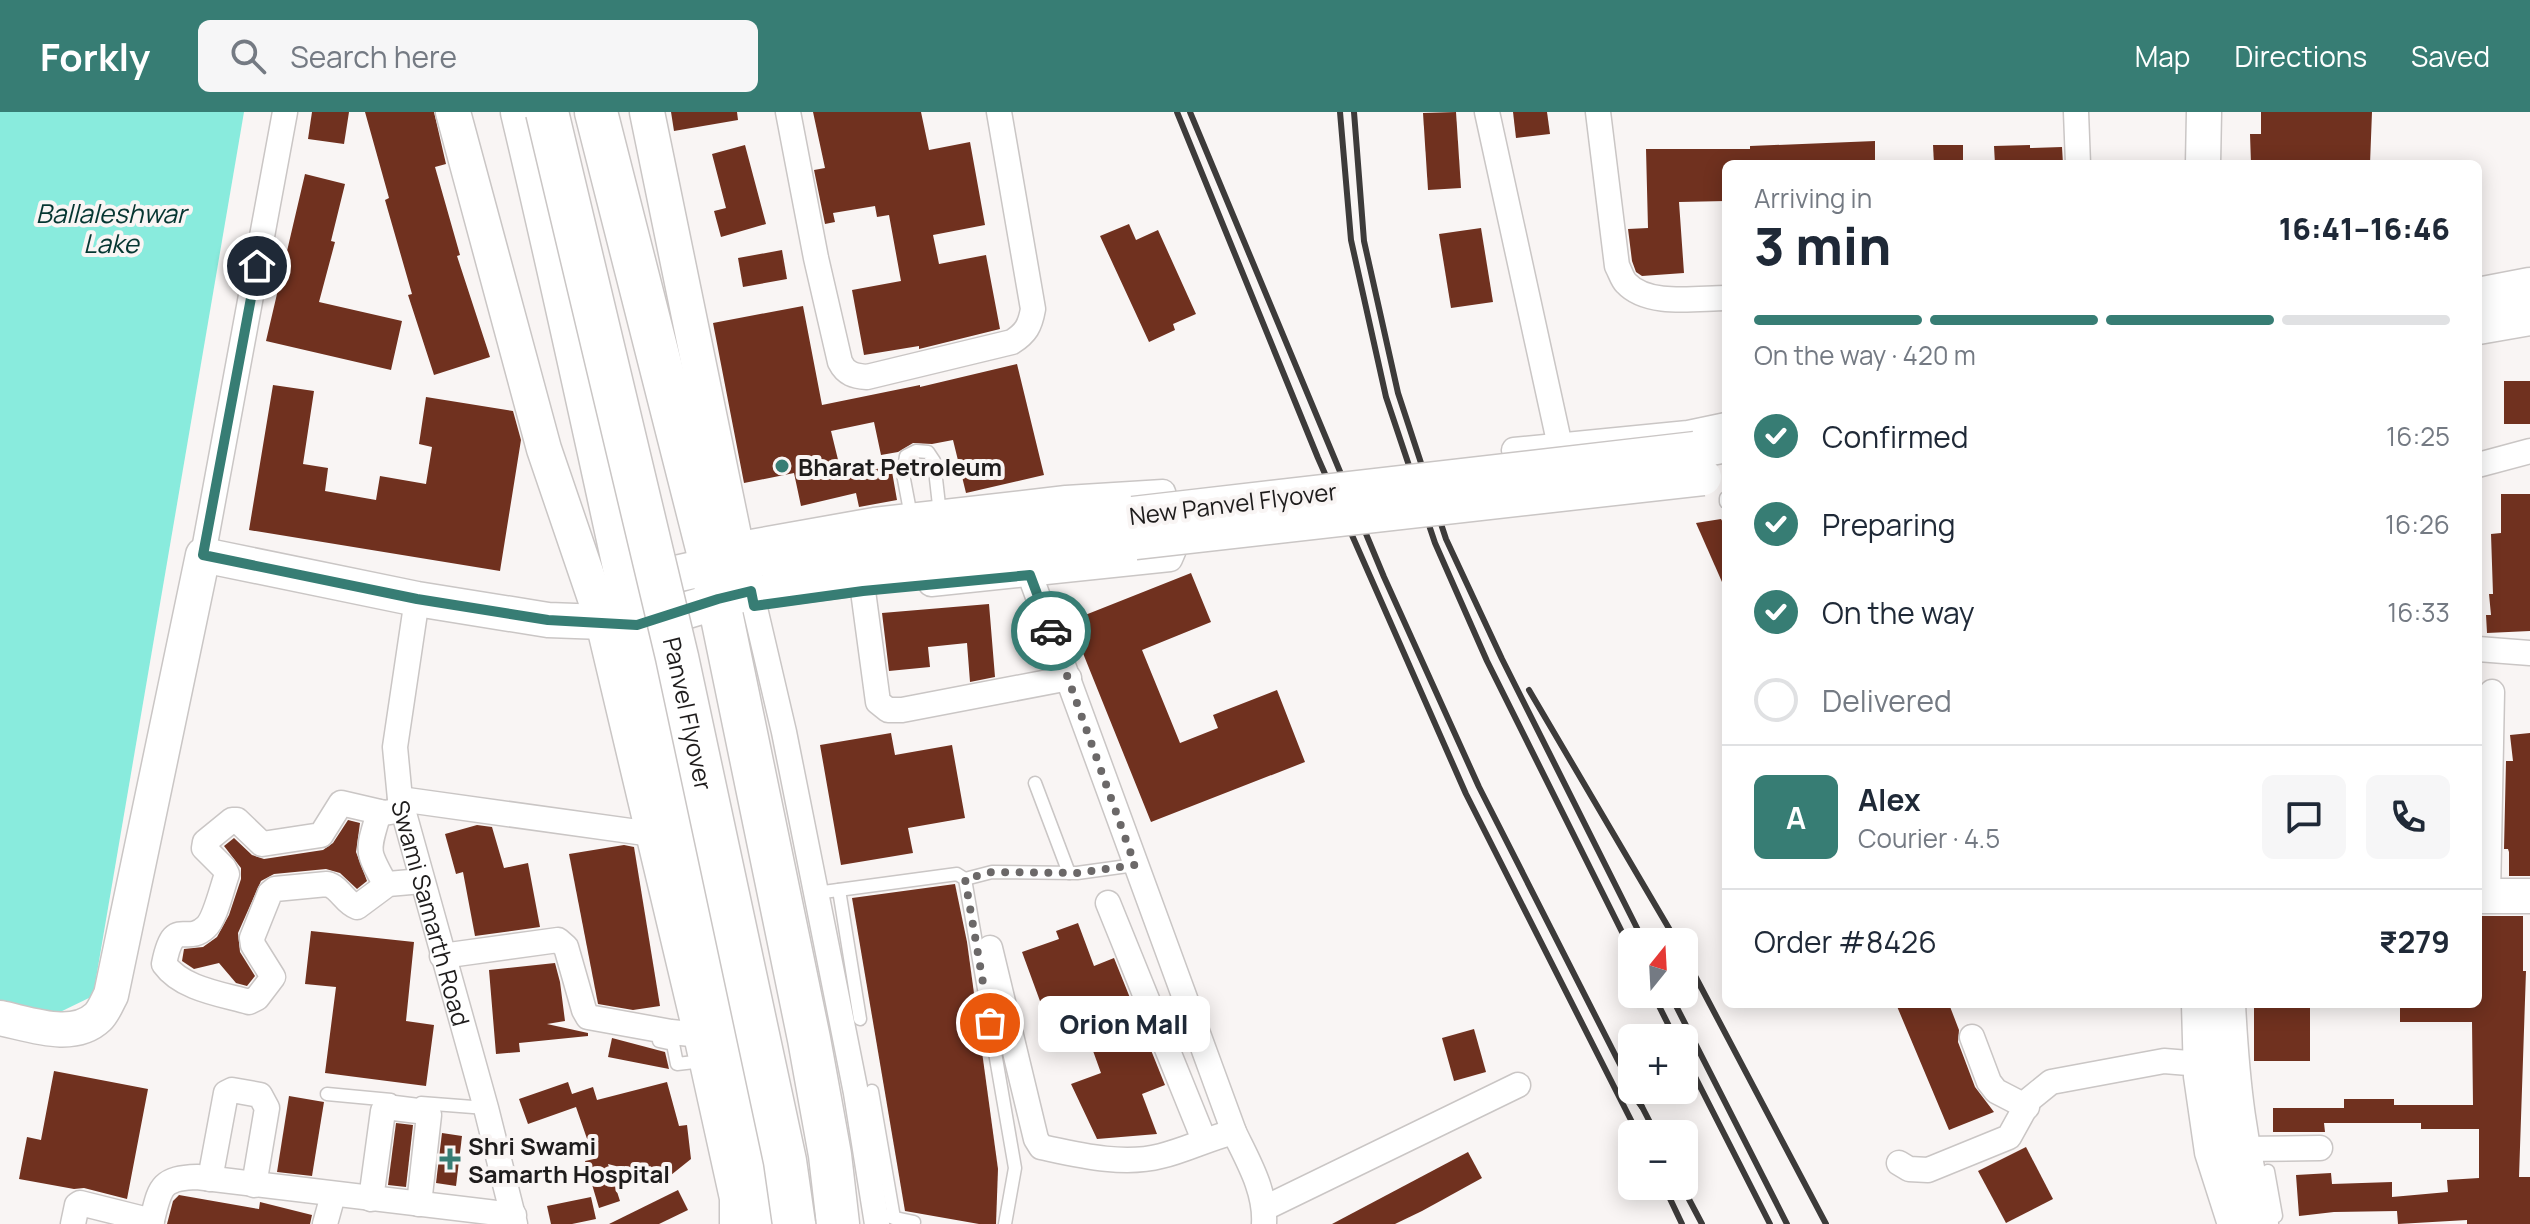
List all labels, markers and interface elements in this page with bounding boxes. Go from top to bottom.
search box [198,20,758,92]
text: Forkly [40,30,150,82]
icon: search [226,34,270,78]
text: Search here [290,36,457,77]
text: Map [2135,37,2190,75]
text: Directions [2234,37,2367,75]
text: Saved [2411,37,2490,75]
text: Arriving in [1754,180,1872,216]
water label: Ballaleshwar Lake [36,195,190,261]
text: 16:41–16:46 [2279,208,2450,249]
text: 3 min [1754,210,1891,281]
pin [223,232,291,300]
icon: home [235,244,279,288]
text: On the way · 420 m [1754,337,1976,373]
icon: check [1754,414,1798,458]
text: Confirmed [1822,416,1969,457]
text: 16:25 [2386,418,2450,454]
place label: Bharat Petroleum [798,450,1002,483]
marker: Bharat Petroleum [773,457,791,475]
street label: New Panvel Flyover [1127,474,1339,532]
icon: check [1754,502,1798,546]
text: Preparing [1822,504,1956,545]
text: 16:26 [2385,506,2450,542]
icon: check [1754,590,1798,634]
courier [1011,591,1091,671]
text: On the way [1822,592,1975,633]
text: 16:33 [2387,594,2450,630]
icon: car [1029,609,1073,653]
street label: Panvel Flyover [656,634,722,793]
text: Delivered [1822,680,1952,721]
button: chat [2262,775,2346,859]
button: phone [2366,775,2450,859]
text: Alex [1858,779,1921,820]
street label: Swami Samarth Road [385,796,479,1029]
text: A [1786,797,1806,838]
text: Courier · 4.5 [1858,820,2000,856]
text: Order #8426 [1754,921,1937,962]
text: ₹279 [2379,921,2450,962]
north arrow [1618,928,1698,1008]
map controls [1618,928,1698,1200]
pin [956,989,1024,1057]
callout: Orion Mall [1038,995,1210,1051]
icon: bag [968,1001,1012,1045]
text: Orion Mall [1059,1006,1189,1042]
button: + [1618,1024,1698,1104]
button: − [1618,1120,1698,1200]
place label: Shri Swami Samarth Hospital [468,1129,670,1190]
marker: Shri Swami Samarth Hospital [439,1148,461,1170]

